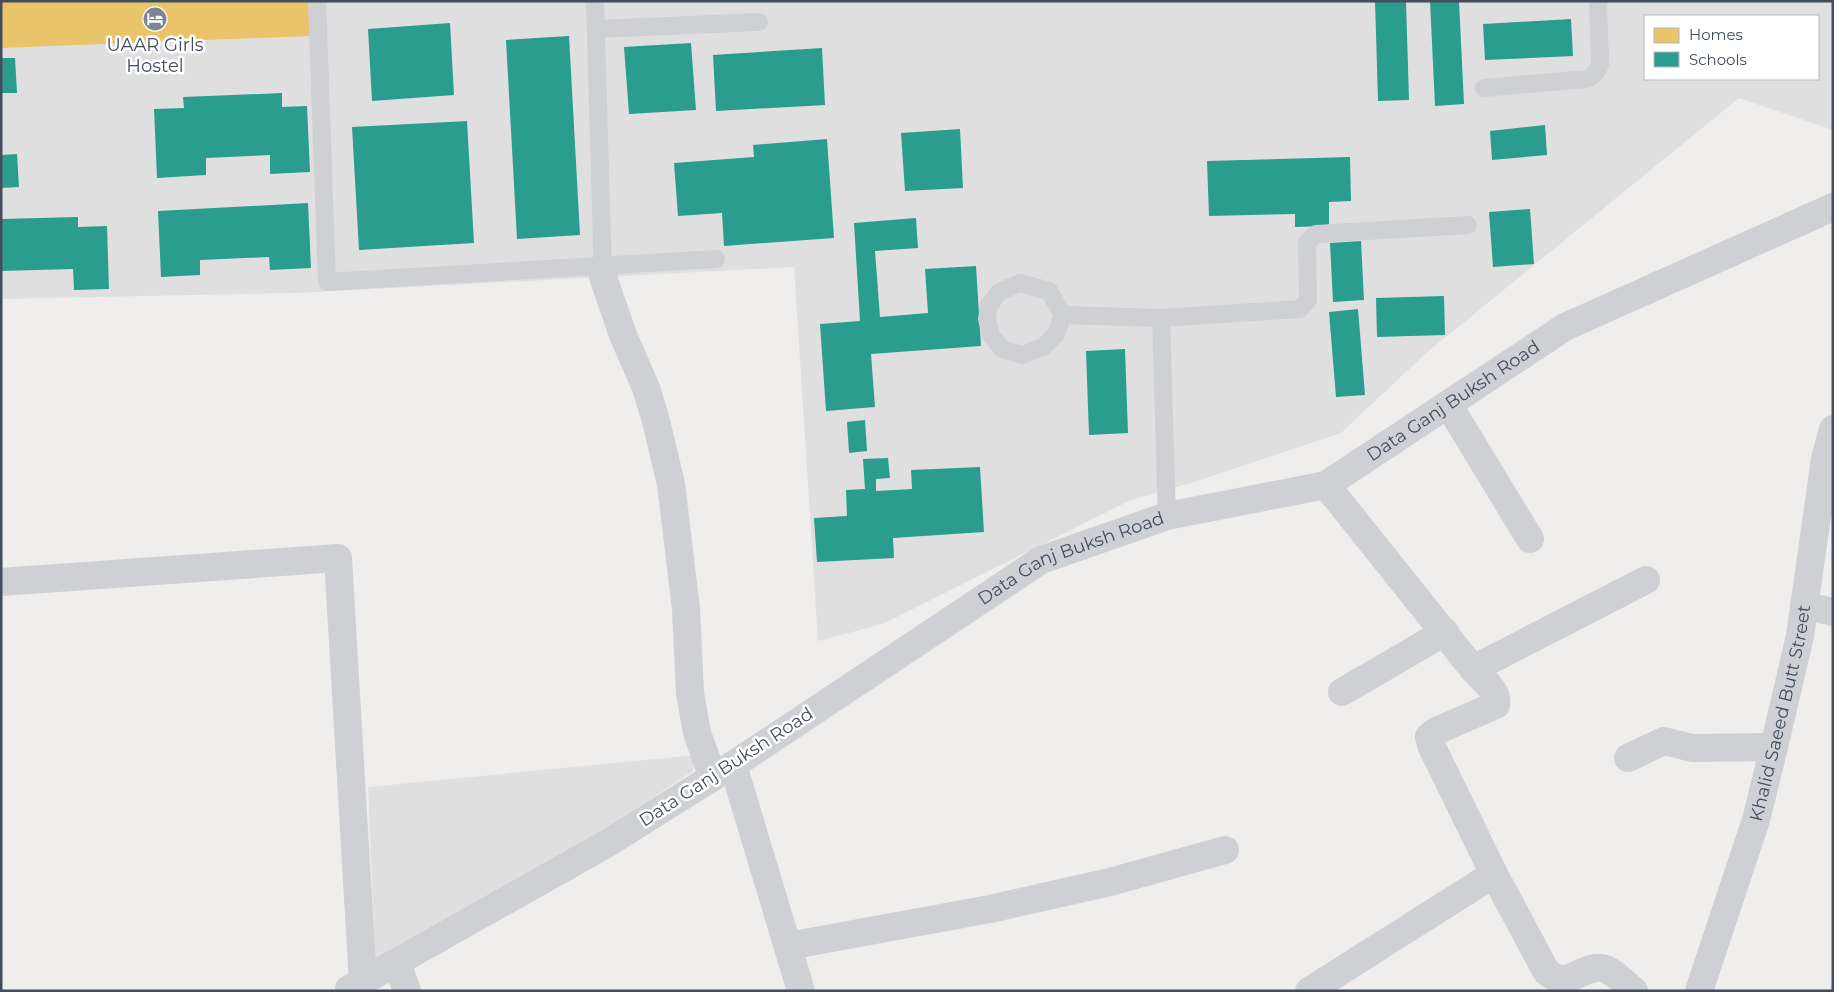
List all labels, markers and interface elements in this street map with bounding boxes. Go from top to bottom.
hotel icon: UAAR Girls Hostel [142,6,168,32]
legend [1644,15,1819,80]
text: Homes [1689,25,1743,44]
place label: UAAR Girls Hostel [106,34,204,77]
text: Schools [1689,50,1747,69]
street label: Data Ganj Buksh Road [1362,336,1544,466]
street label: Data Ganj Buksh Road [974,507,1167,610]
street label: Khalid Saeed Butt Street [1745,603,1815,824]
street label: Data Ganj Buksh Road [635,702,817,832]

